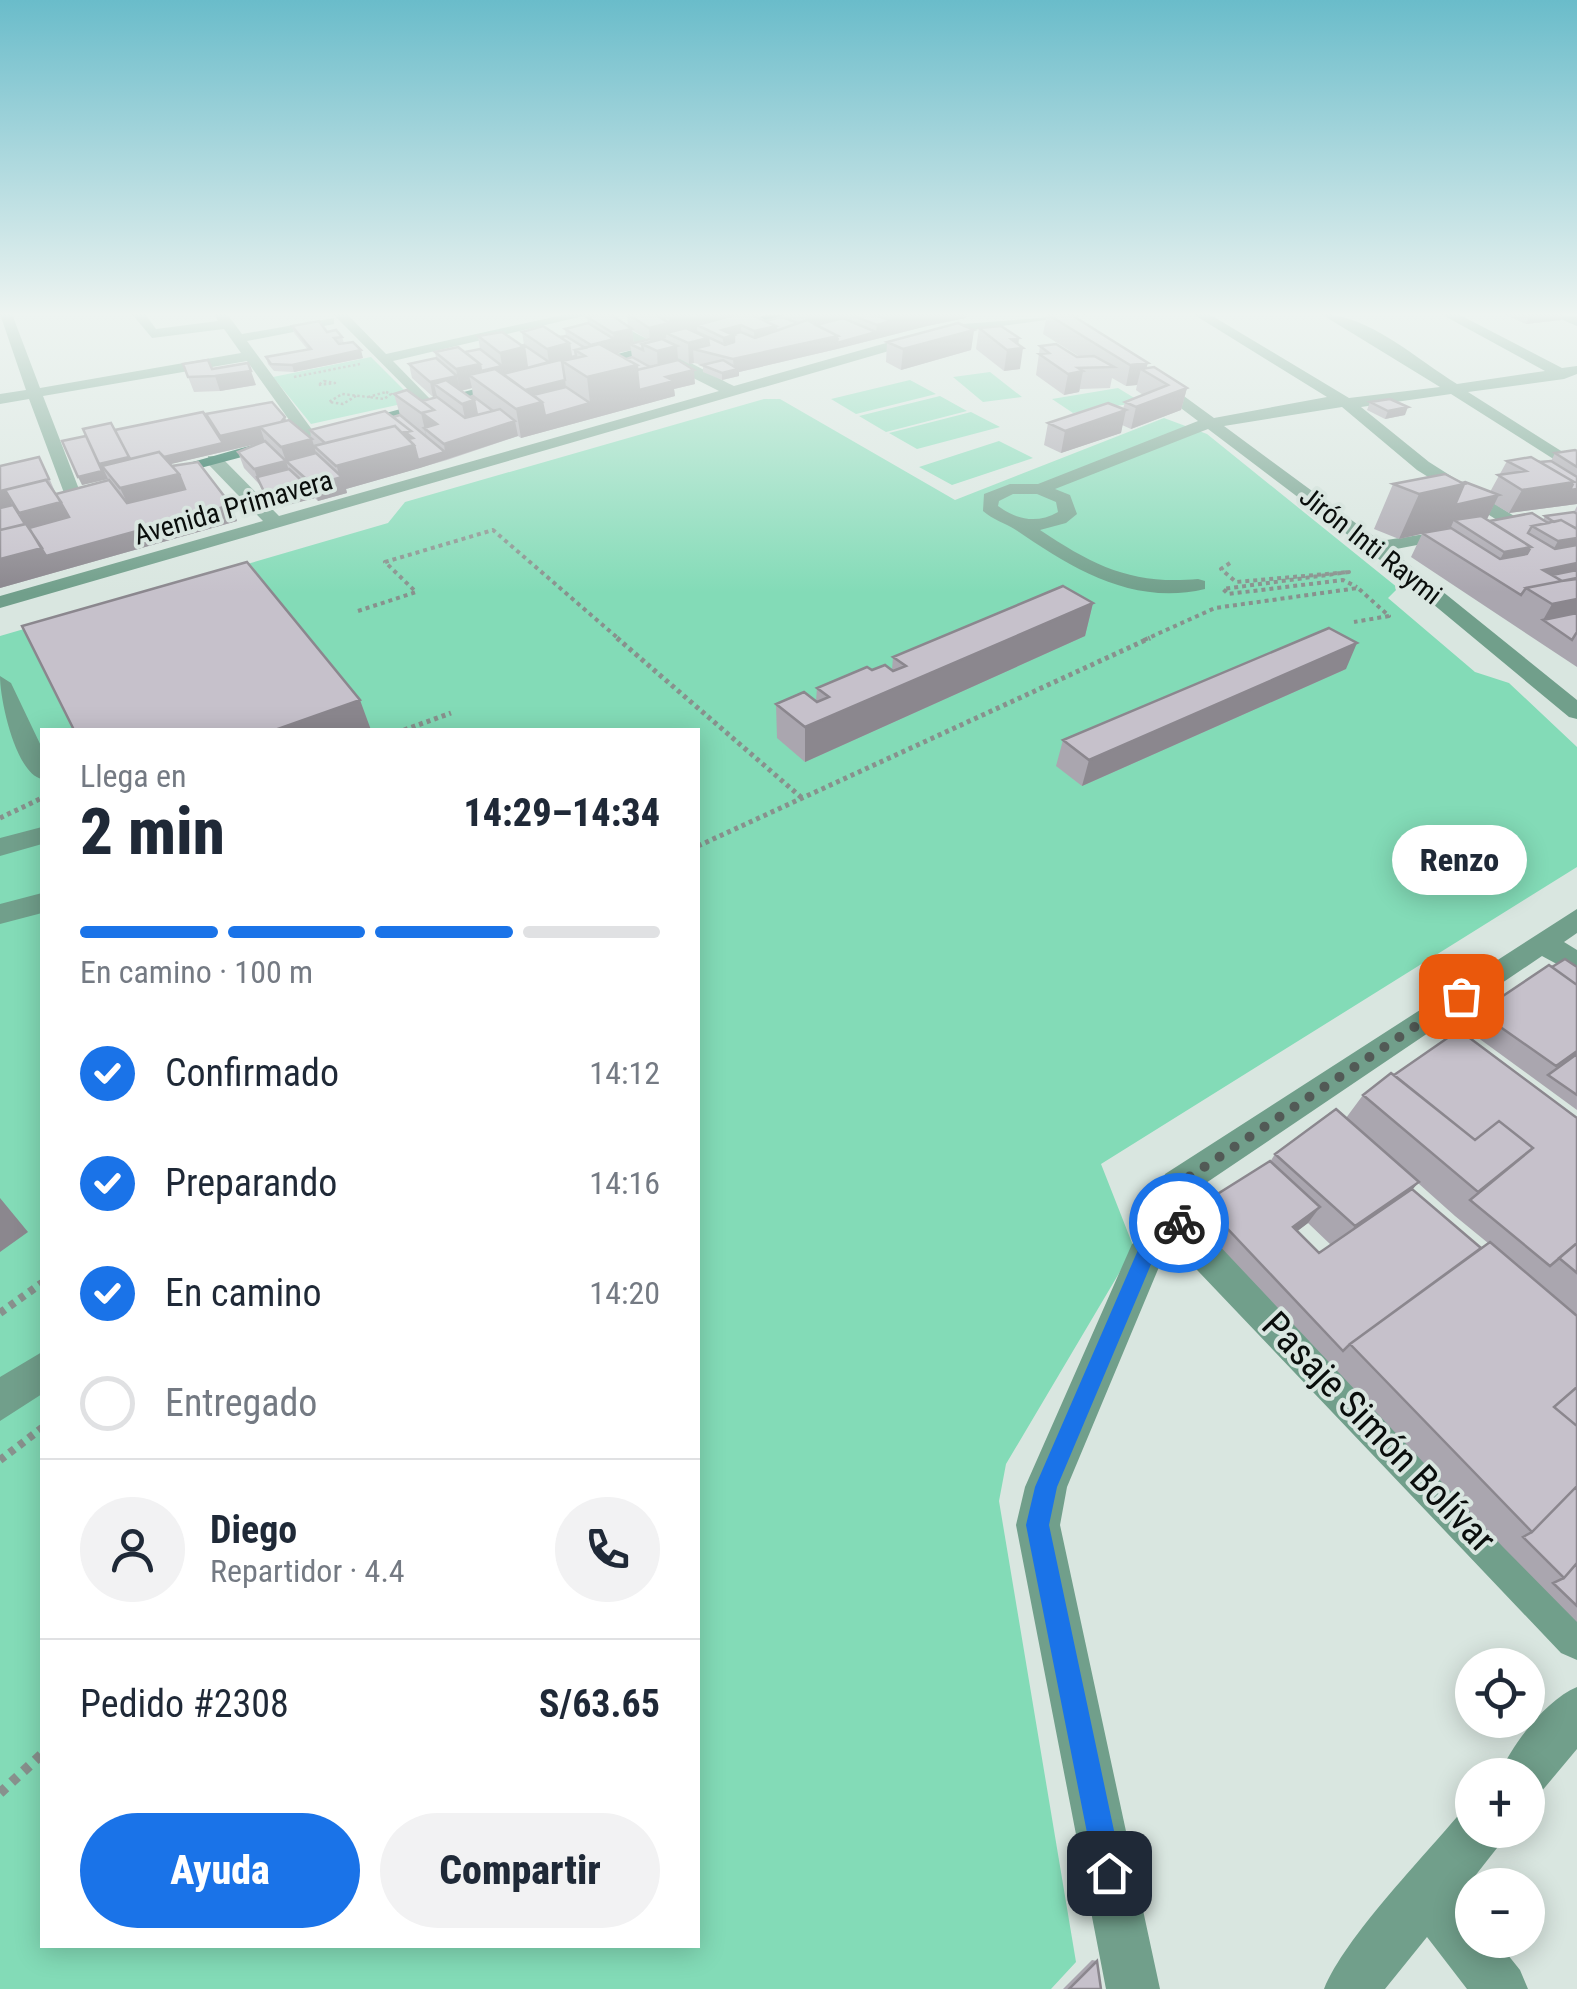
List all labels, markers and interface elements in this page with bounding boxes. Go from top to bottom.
street label: Avenida Primavera [130,463,336,552]
street label: Jirón Inti Raymi [1293,480,1448,611]
text: Llega en [80,757,187,795]
text: 14:29–14:34 [463,791,660,835]
text: 2 min [80,794,225,870]
callout: Renzo [1394,826,1528,896]
text: Renzo [1420,841,1499,879]
text: En camino · 100 m [80,953,313,991]
pin [1419,954,1504,1039]
icon: bag [1434,969,1489,1024]
icon: check [80,1046,135,1101]
text: Confirmado [165,1051,339,1095]
text: 14:12 [589,1054,660,1092]
icon: check [80,1156,135,1211]
text: Preparando [165,1161,337,1205]
text: 14:16 [589,1164,660,1202]
courier [1129,1173,1229,1273]
icon: bike [1152,1196,1207,1251]
icon: check [80,1266,135,1321]
text: En camino [165,1271,322,1315]
text: 14:20 [589,1274,660,1312]
street label: Pasaje Simón Bolívar [1253,1303,1505,1561]
text: Entregado [165,1381,317,1425]
button: person [80,1497,185,1602]
button: phone [555,1497,660,1602]
text: Diego [210,1508,297,1552]
text: Repartidor · 4.4 [210,1552,405,1590]
map controls [1455,1648,1545,1958]
button: locate [1455,1648,1545,1738]
text: Pedido #2308 [80,1682,289,1726]
text: S/63.65 [539,1682,660,1726]
button: + [1455,1758,1545,1848]
button: Ayuda [80,1813,360,1928]
button: Compartir [380,1813,660,1928]
pin [1067,1831,1152,1916]
icon: home [1082,1846,1137,1901]
button: − [1455,1868,1545,1958]

